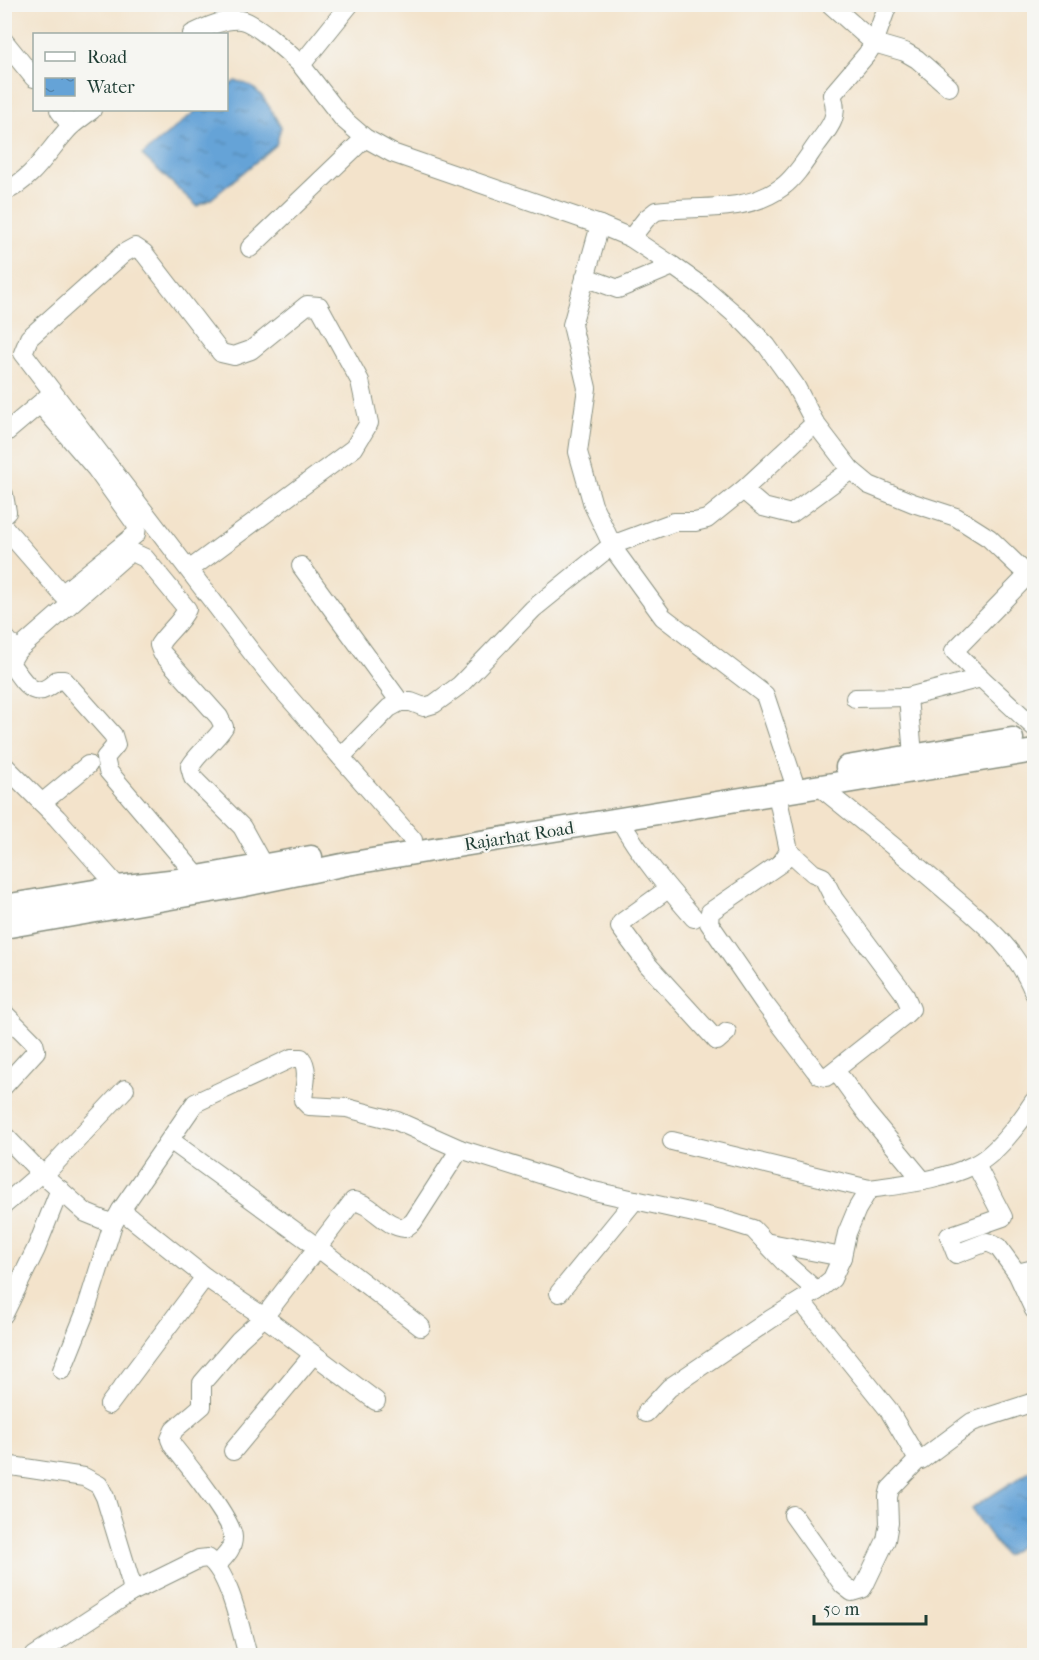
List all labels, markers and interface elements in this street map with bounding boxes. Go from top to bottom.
legend [33,33,228,111]
text: Road [87,47,127,68]
text: Water [86,77,135,98]
street label: Rajarhat Road [463,817,576,856]
scale bar [814,1588,926,1626]
text: 50 m [823,1599,860,1620]

